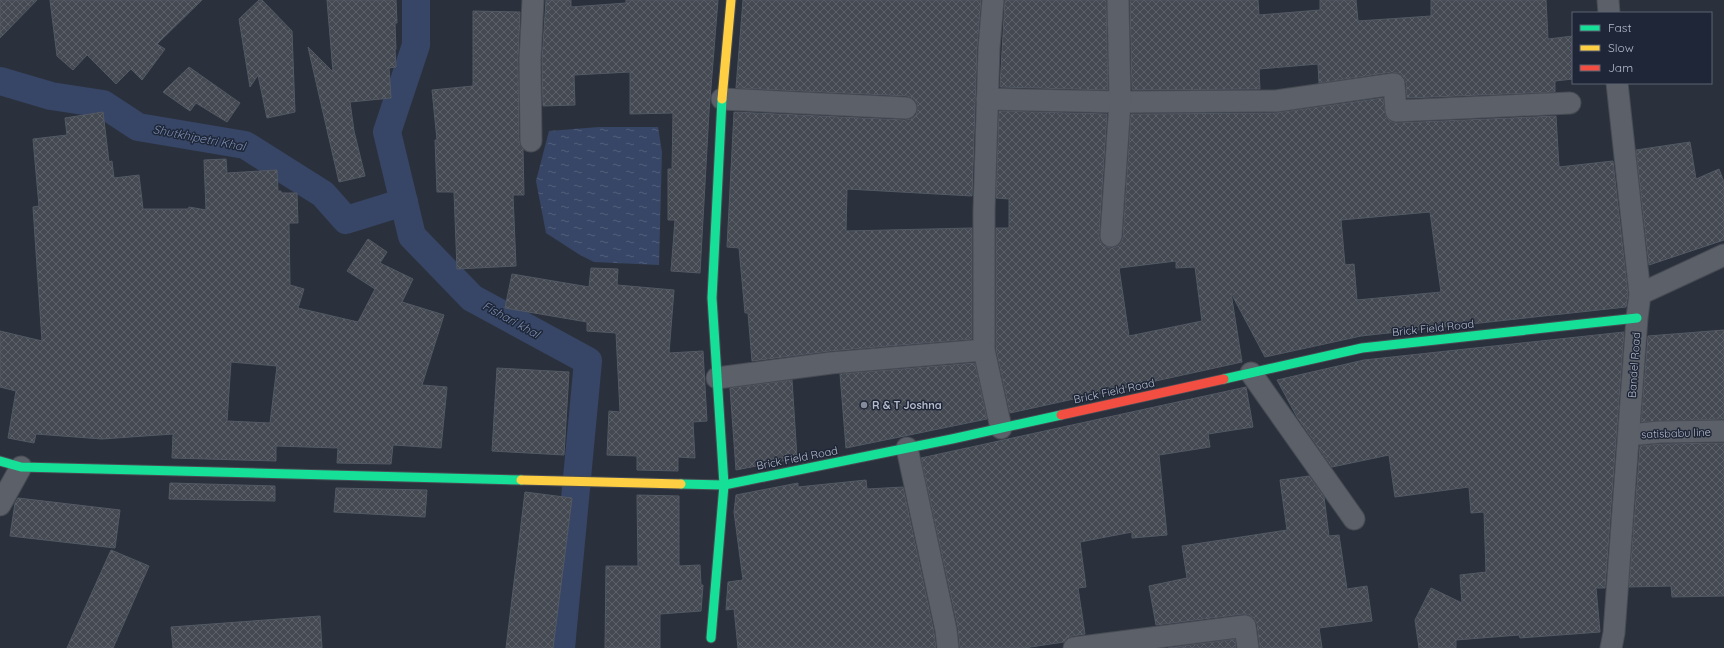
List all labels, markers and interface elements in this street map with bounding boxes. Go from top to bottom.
legend [1572,12,1712,84]
text: Fast [1608,20,1632,35]
text: Slow [1608,40,1634,55]
text: Jam [1608,60,1633,75]
water label: Shutkhipetri Khal [152,121,248,154]
water label: Fishari khal [480,298,543,342]
street label: Brick Field Road [1391,317,1475,339]
street label: Bandel Road [1625,332,1643,398]
street label: Brick Field Road [1072,376,1156,406]
place label: R & T Joshna [872,398,942,412]
marker: R & T Joshna [859,400,869,410]
street label: satisbabu line [1641,425,1711,441]
street label: Brick Field Road [755,443,839,473]

